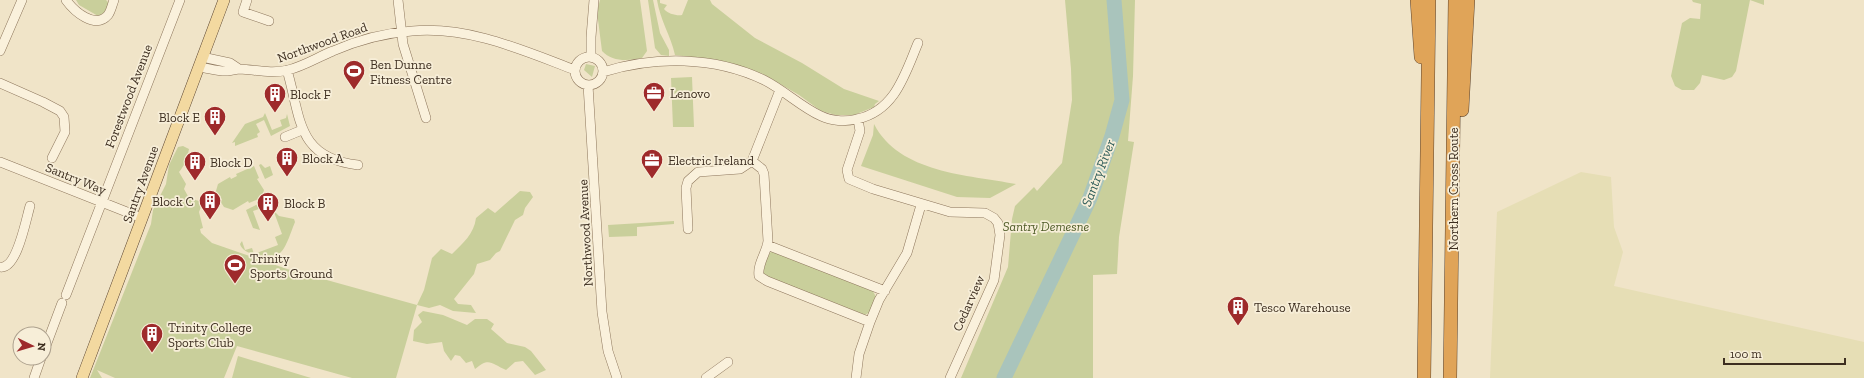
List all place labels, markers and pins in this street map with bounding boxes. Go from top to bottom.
place label: Ben Dunne Fitness Centre [370,57,452,87]
sports icon: Ben Dunne Fitness Centre [341,58,367,91]
office icon: Lenovo [641,80,667,113]
building icon: Block F [262,81,288,114]
place label: Lenovo [670,86,711,101]
place label: Block F [290,87,331,102]
building icon: Block E [202,104,228,137]
place label: Block E [159,110,200,125]
building icon: Block A [274,145,300,178]
office icon: Electric Ireland [639,147,665,180]
building icon: Block D [182,149,208,182]
place label: Block A [302,151,344,166]
place label: Electric Ireland [668,153,754,168]
place label: Block D [210,155,253,170]
building icon: Block C [197,188,223,221]
building icon: Block B [255,190,281,223]
place label: Block C [152,194,194,209]
place label: Block B [284,196,326,211]
place label: Trinity Sports Ground [250,251,333,281]
sports icon: Trinity Sports Ground [222,252,248,285]
building icon: Tesco Warehouse [1225,294,1251,327]
place label: Tesco Warehouse [1254,300,1351,315]
place label: Trinity College Sports Club [168,320,252,350]
building icon: Trinity College Sports Club [139,321,165,354]

